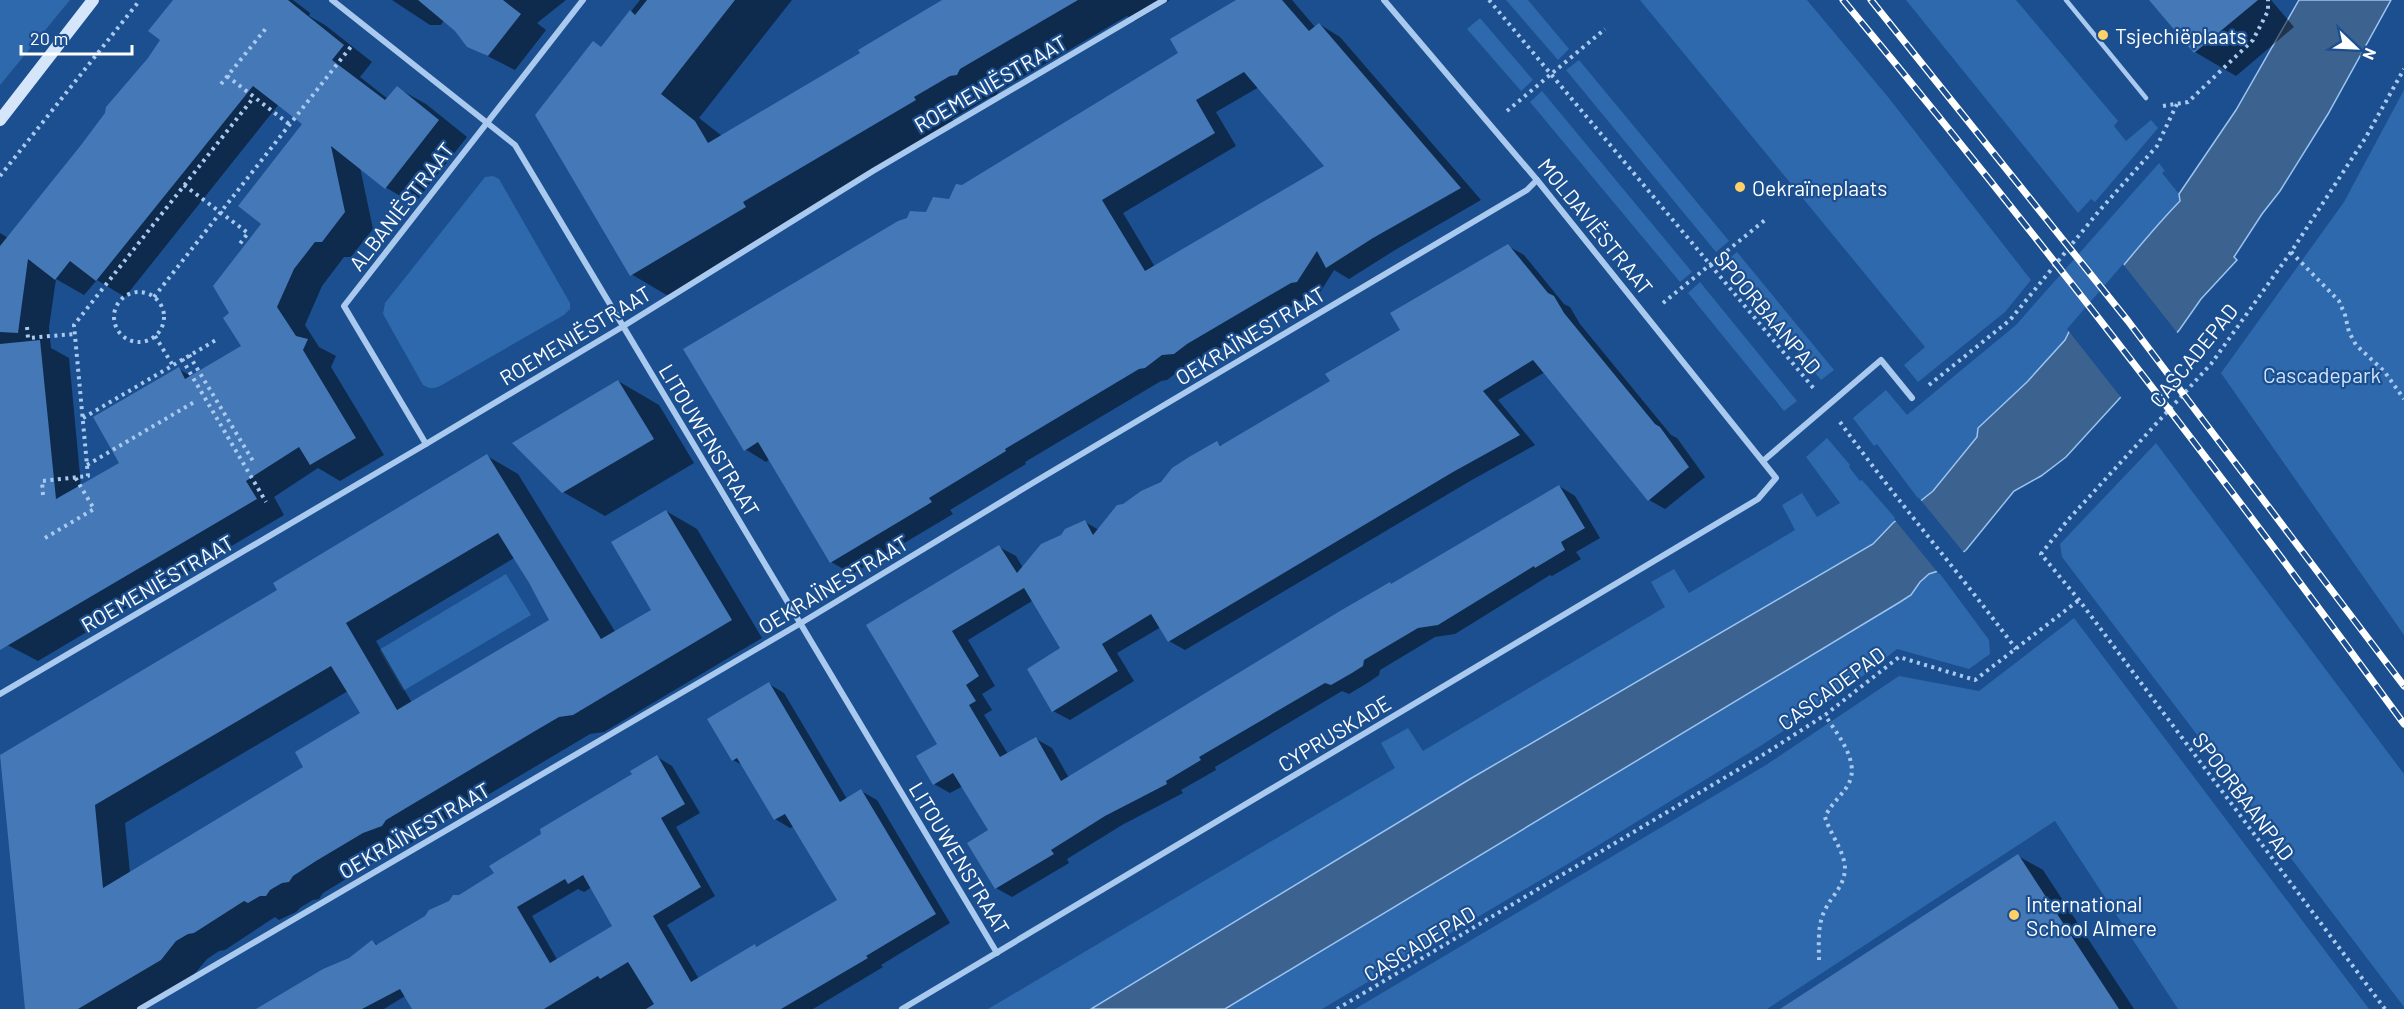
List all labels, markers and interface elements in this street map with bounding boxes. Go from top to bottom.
scale bar [21,18,132,56]
north arrow [2326,18,2386,78]
place label: Tsjechiëplaats [2115,23,2247,48]
text: 20 m [30,27,68,49]
marker: Tsjechiëplaats [2096,28,2110,42]
street label: ROEMENIËSTRAAT [909,29,1071,137]
text: N [2359,45,2381,63]
street label: ALBANIËSTRAAT [343,137,459,275]
street label: MOLDAVIËSTRAAT [1533,153,1659,299]
place label: Oekraïneplaats [1752,175,1887,200]
marker: Oekraïneplaats [1733,180,1747,194]
street label: SPOORBAANPAD [1709,245,1827,379]
street label: ROEMENIËSTRAAT [495,280,655,390]
street label: OEKRAÏNESTRAAT [1170,280,1330,390]
street label: CASCADEPAD [2144,298,2242,412]
street label: LITOUWENSTRAAT [655,359,765,521]
park label: Cascadepark [2263,362,2381,387]
street label: ROEMENIËSTRAAT [76,529,238,637]
street label: OEKRAÏNESTRAAT [753,529,913,639]
street label: CASCADEPAD [1773,641,1889,735]
street label: CYPRUSKADE [1273,690,1395,776]
street label: SPOORBAANPAD [2188,727,2300,865]
street label: OEKRAÏNESTRAAT [334,777,494,883]
street label: LITOUWENSTRAAT [905,777,1015,939]
place label: International School Almere [2026,891,2157,940]
street label: CASCADEPAD [1359,900,1479,986]
marker: International School Almere [2007,908,2021,922]

